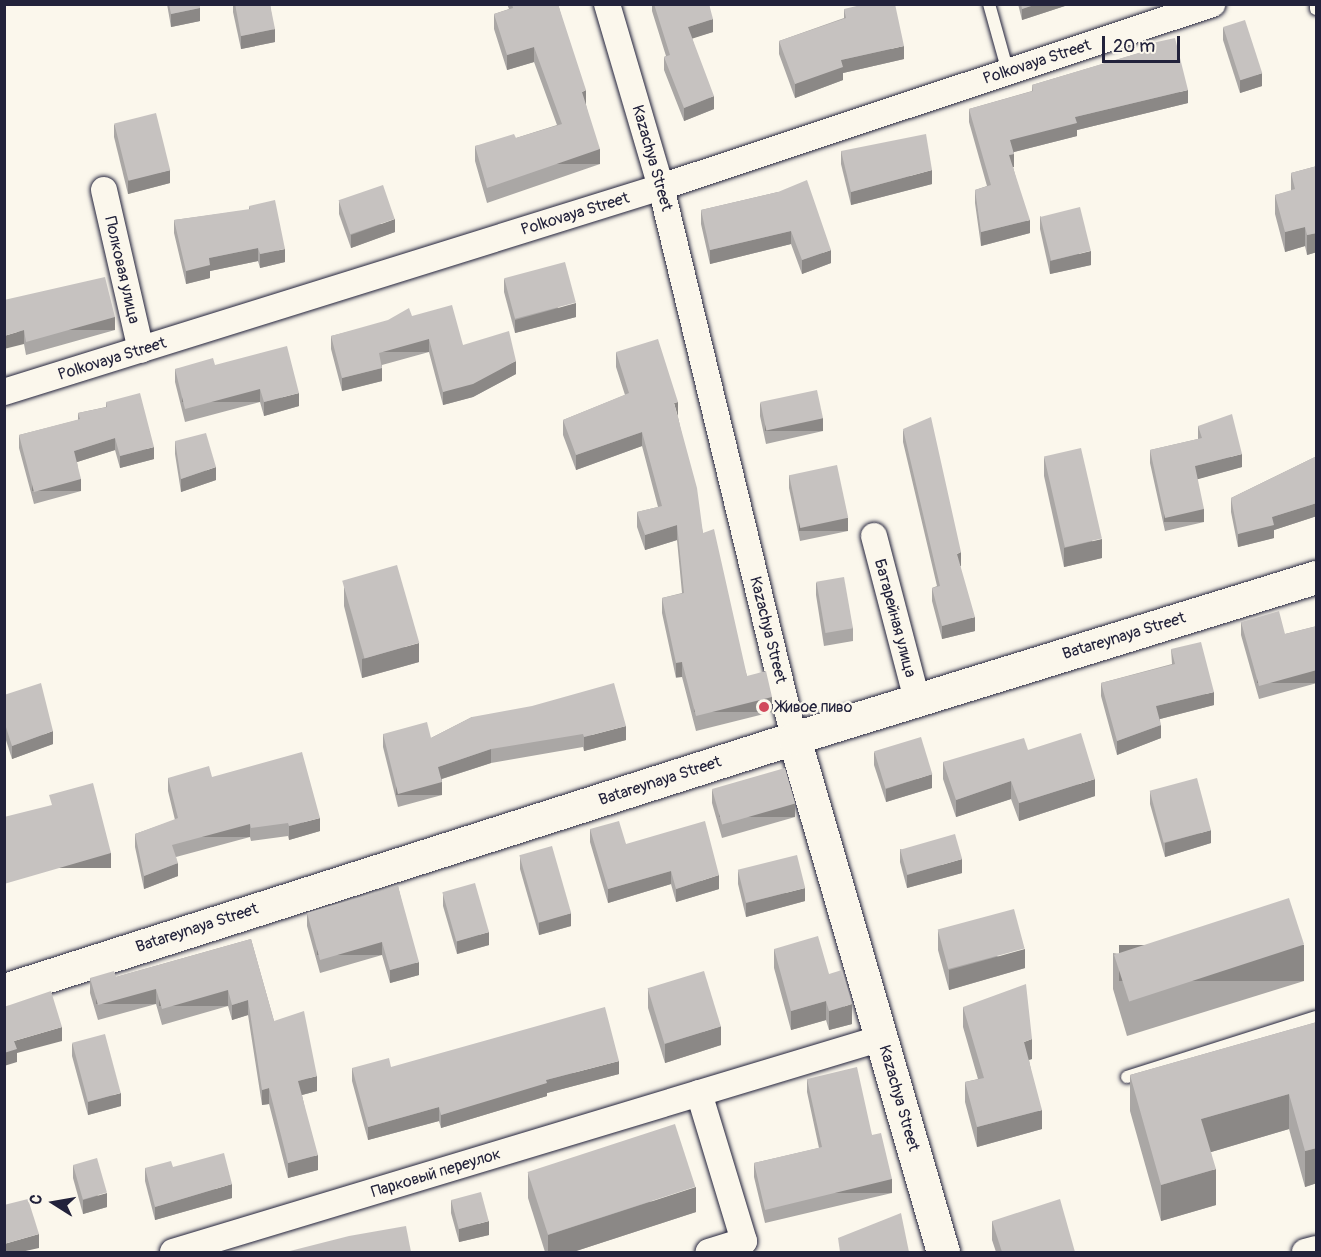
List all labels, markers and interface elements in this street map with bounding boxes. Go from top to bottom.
scale bar [1105,24,1183,62]
text: 20 m [1113,35,1155,58]
street label: Polkovaya Street [981,36,1093,88]
street label: Kazachya Street [628,103,676,213]
street label: Polkovaya Street [519,188,631,240]
street label: Полковая улица [100,214,144,326]
street label: Polkovaya Street [56,333,168,385]
street label: Батарейная улица [870,557,920,679]
street label: Kazachya Street [745,574,791,686]
street label: Batareynaya Street [1060,608,1188,664]
place label: Живое пиво [776,697,852,717]
marker: Живое пиво [757,700,771,714]
street label: Batareynaya Street [596,752,724,810]
street label: Batareynaya Street [133,899,261,957]
street label: Kazachya Street [875,1043,923,1153]
street label: Парковый переулок [369,1144,503,1202]
north arrow [24,1173,84,1233]
text: С [26,1193,47,1206]

